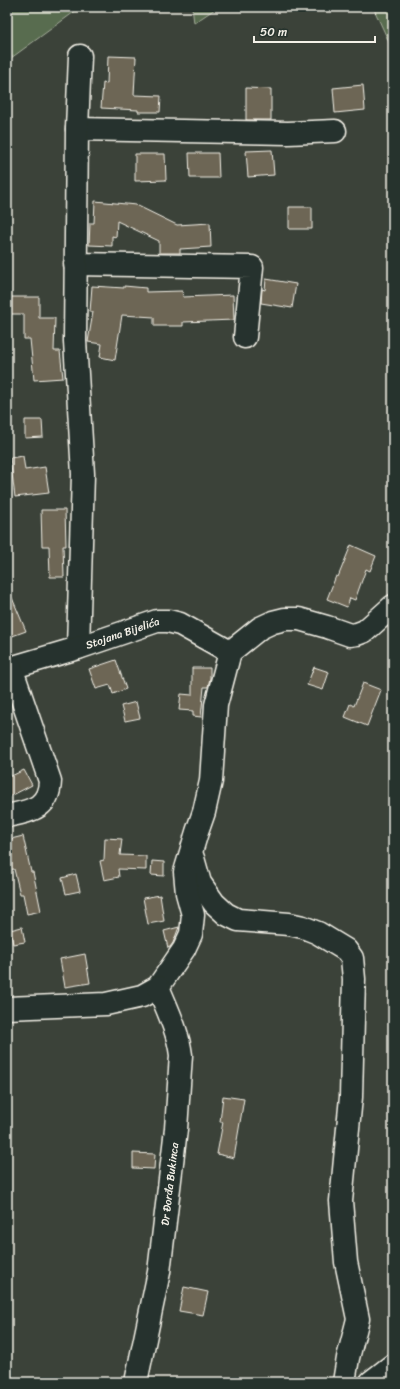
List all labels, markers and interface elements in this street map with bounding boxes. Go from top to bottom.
scale bar [254,18,375,44]
text: 50 m [260,21,287,43]
street label: Stojana Bijelića [83,611,163,654]
street label: Dr Đorđa Bukinca [155,1141,184,1227]

